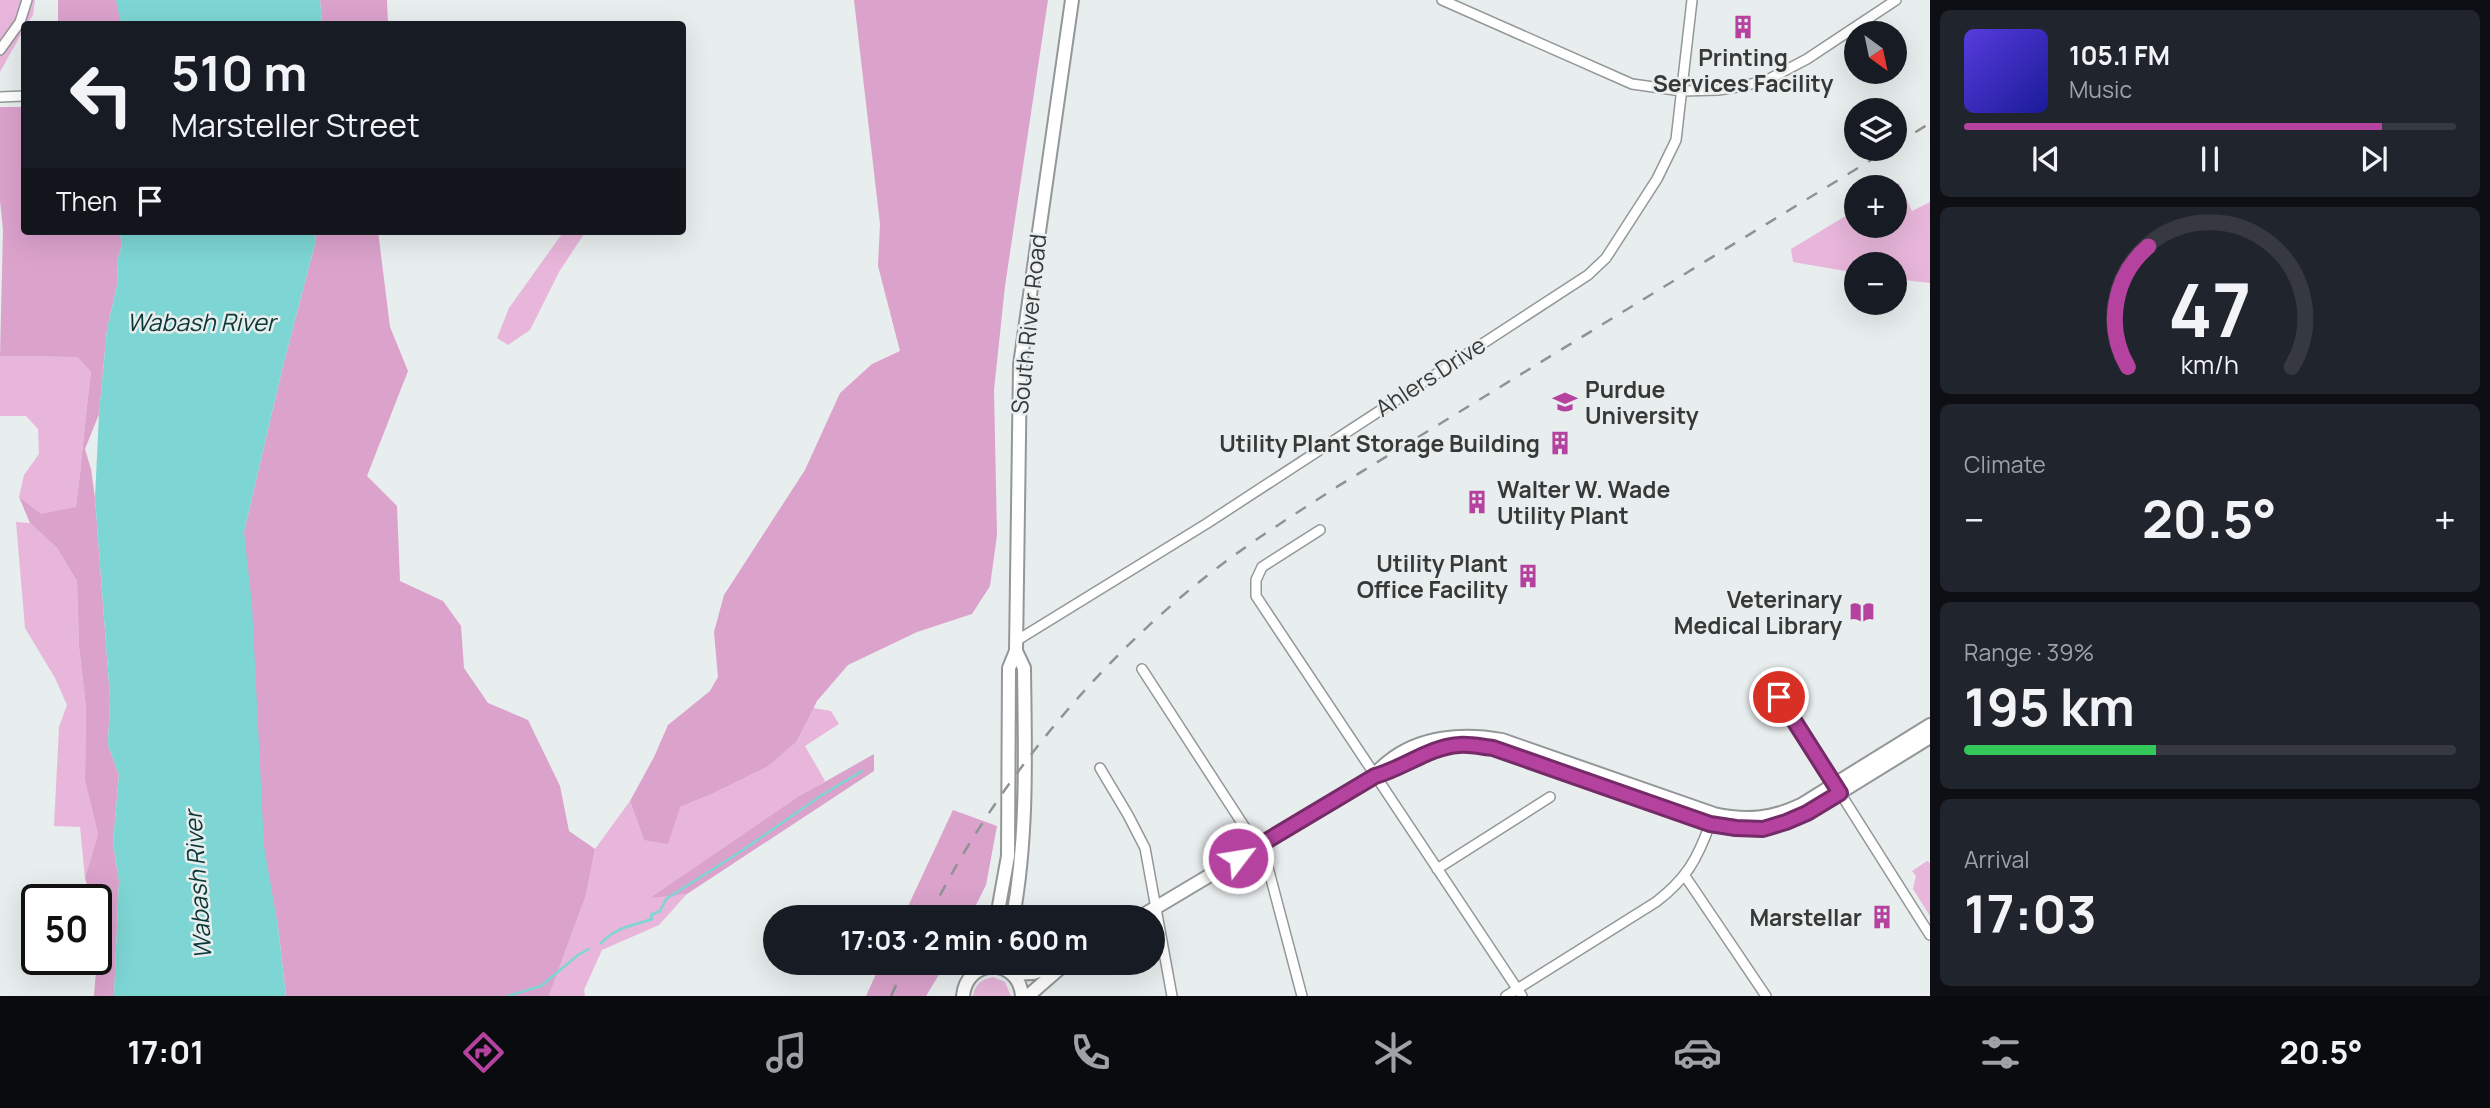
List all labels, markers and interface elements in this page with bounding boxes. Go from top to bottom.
building icon: Printing Services Facility [1729,13,1757,41]
north arrow [1844,21,1908,84]
map controls [1844,21,1907,315]
text: 105.1 FM [2069,37,2170,73]
text: 510 m [171,39,307,106]
place label: Printing Services Facility [1653,41,1833,99]
icon: left [56,49,147,140]
text: Music [2069,73,2132,105]
button: layers [1844,98,1907,161]
text: Marsteller Street [171,103,420,147]
icon: previous [2027,140,2065,178]
icon: pause [2191,140,2229,178]
icon: next [2355,140,2393,178]
button: + [1844,175,1907,238]
icon: arrive [131,182,169,220]
text: Then [56,183,117,219]
street label: South River Road [1003,232,1053,416]
button: − [1844,252,1907,315]
text: 47 [2168,259,2252,359]
water label: Wabash River [126,305,279,338]
street label: Ahlers Drive [1369,328,1491,424]
text: km/h [2181,347,2239,382]
place label: Purdue University [1585,373,1699,431]
school or university icon: Purdue University [1551,388,1579,416]
place label: Utility Plant Storage Building [1219,427,1540,459]
building icon: Utility Plant Storage Building [1546,429,1574,457]
text: Climate [1964,448,2046,480]
place label: Walter W. Wade Utility Plant [1497,473,1671,531]
text: 20.5° [2142,483,2277,554]
building icon: Walter W. Wade Utility Plant [1463,488,1491,516]
text: − [1964,493,1985,545]
text: + [2434,493,2456,545]
place label: Utility Plant Office Facility [1357,547,1508,605]
building icon: Utility Plant Office Facility [1514,562,1542,590]
place label: Veterinary Medical Library [1674,583,1842,641]
library icon: Veterinary Medical Library [1848,598,1876,626]
text: Range · 39% [1964,636,2094,668]
pin [1749,667,1809,727]
text: 195 km [1964,671,2135,742]
icon: arrive [1760,678,1798,716]
water label: Wabash River [175,806,219,960]
position arrow [1201,821,1275,895]
text: Arrival [1964,843,2030,875]
text: 17:03 [1964,878,2097,949]
speed limit sign: 50 [21,884,112,975]
place label: Marstellar [1749,901,1862,933]
building icon: Marstellar [1868,903,1896,931]
text: 17:03 · 2 min · 600 m [840,922,1088,958]
icon: directions [459,1028,508,1077]
icon: music [762,1028,811,1077]
icon: phone [1066,1028,1115,1077]
icon: climate [1369,1028,1418,1077]
icon: car [1673,1028,1722,1077]
icon: filters [1976,1028,2025,1077]
text: 17:01 [127,1030,204,1074]
text: 20.5° [2280,1030,2363,1074]

